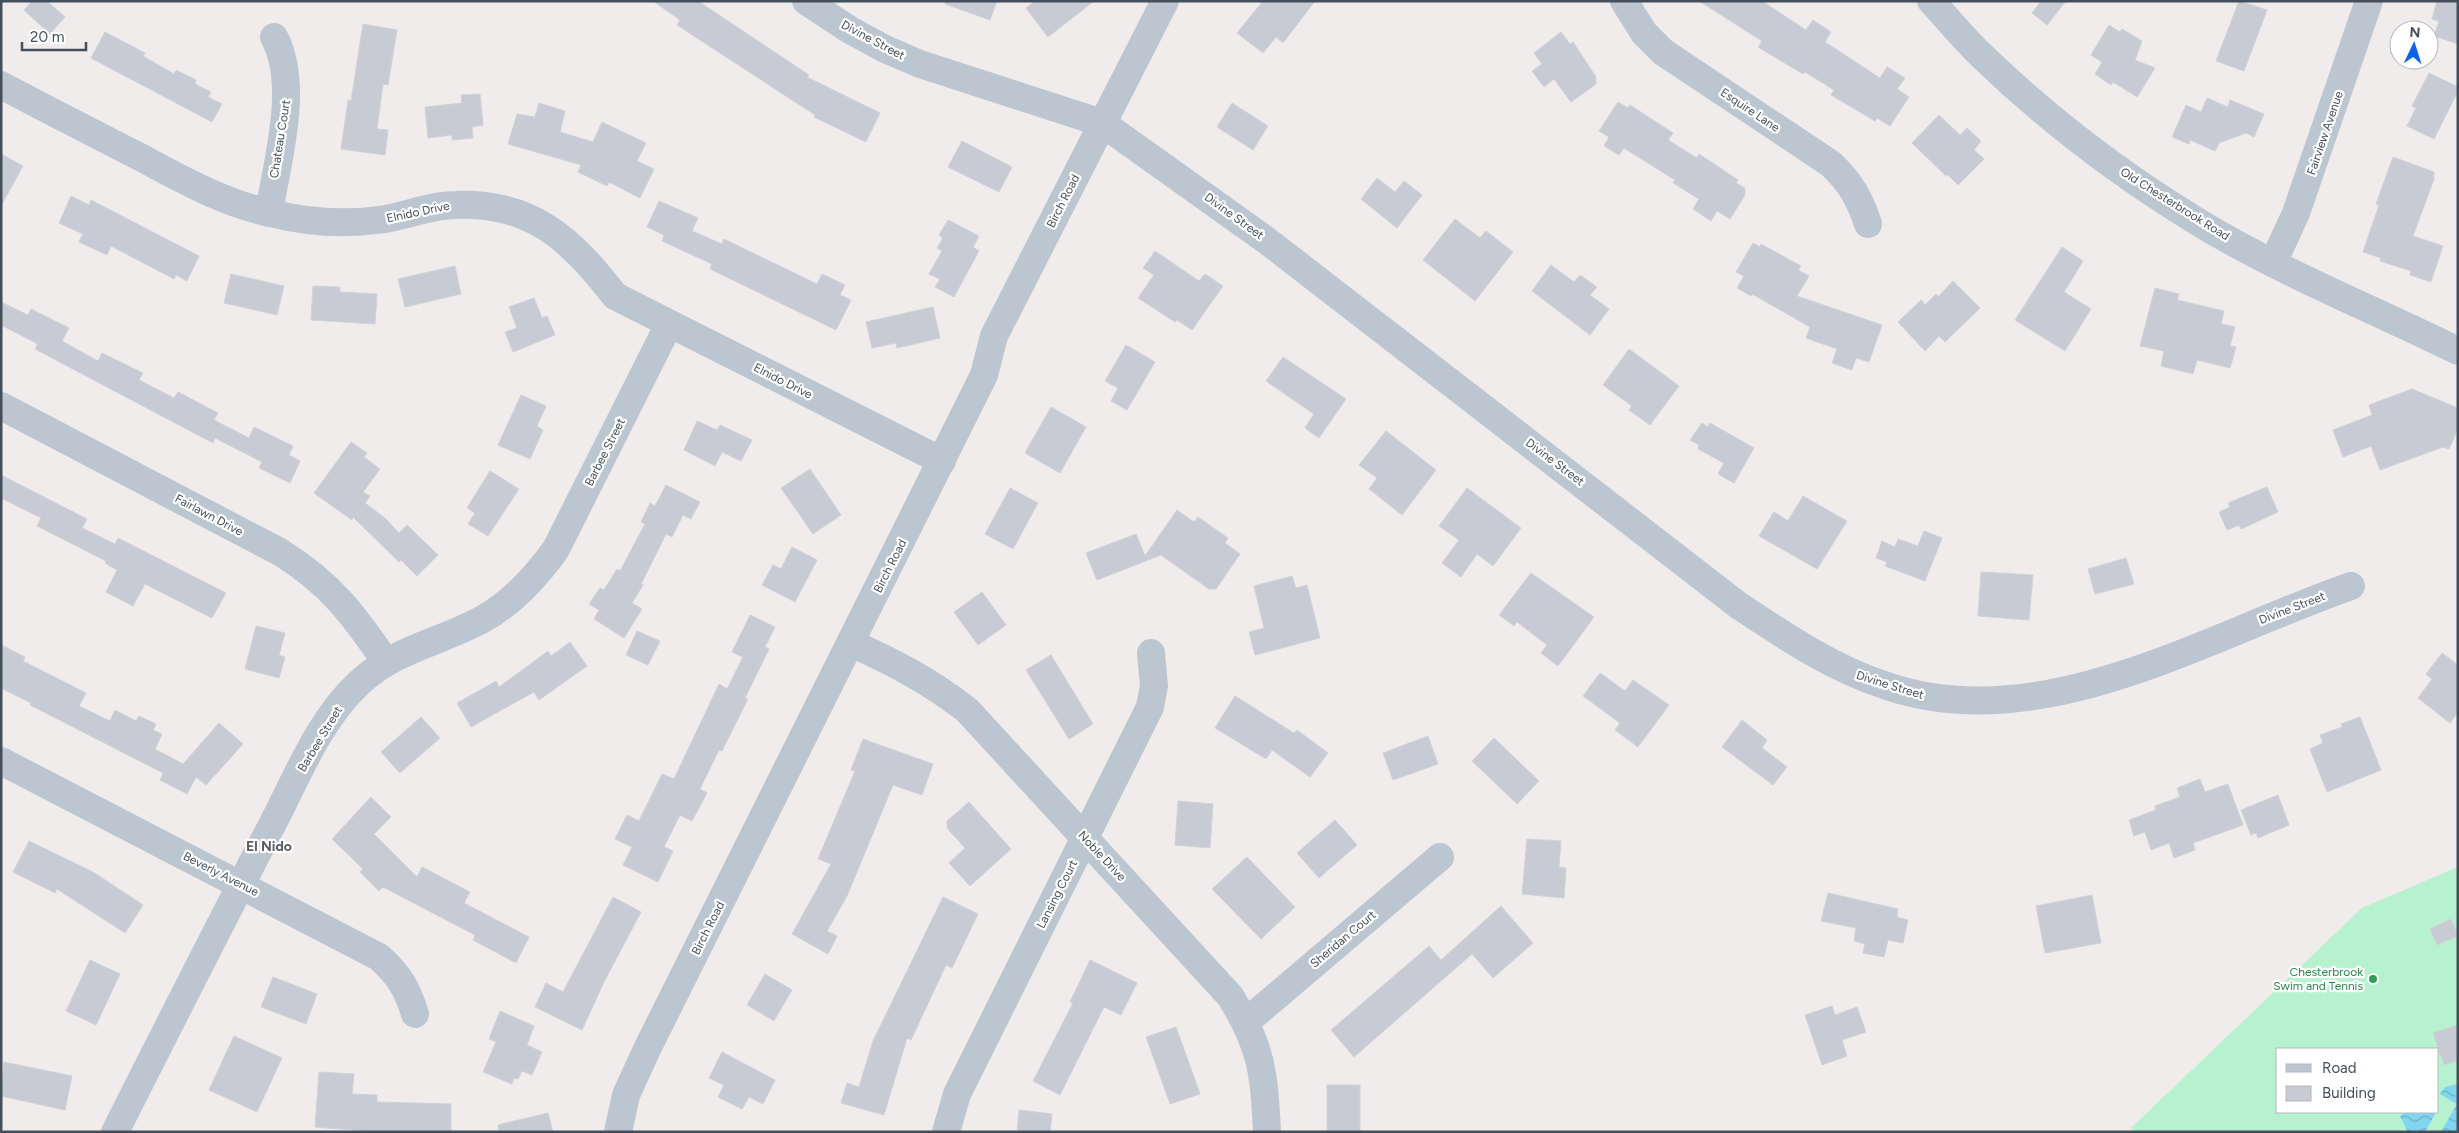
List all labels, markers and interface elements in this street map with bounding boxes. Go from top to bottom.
street label: Divine Street [839,17,908,63]
scale bar [22,20,86,52]
north arrow [2389,20,2439,70]
text: N [2409,24,2421,41]
text: 20 m [30,28,64,46]
street label: Esquire Lane [1718,85,1783,135]
street label: Fairview Avenue [2304,89,2346,177]
street label: Chateau Court [267,98,293,179]
street label: Old Chesterbrook Road [2118,165,2232,243]
street label: Birch Road [1044,172,1082,230]
street label: Divine Street [1202,190,1267,242]
street label: Elnido Drive [385,198,451,225]
street label: Elnido Drive [751,360,815,402]
street label: Barbee Street [582,415,628,488]
street label: Divine Street [1523,435,1587,489]
street label: Fairlawn Drive [173,491,246,539]
street label: Birch Road [871,537,909,595]
street label: Divine Street [2257,589,2328,627]
street label: Divine Street [1855,668,1926,702]
street label: Barbee Street [295,703,345,774]
street label: Noble Drive [1075,828,1129,884]
district label: El Nido [246,838,292,855]
street label: Beverly Avenue [181,849,262,899]
street label: Lansing Court [1034,857,1080,931]
street label: Birch Road [689,899,727,957]
street label: Sheridan Court [1307,907,1379,970]
place label: Chesterbrook Swim and Tennis [2273,965,2363,993]
marker: Chesterbrook Swim and Tennis [2367,973,2379,985]
legend [2276,1048,2439,1113]
text: Road [2322,1059,2357,1077]
text: Building [2322,1084,2376,1102]

